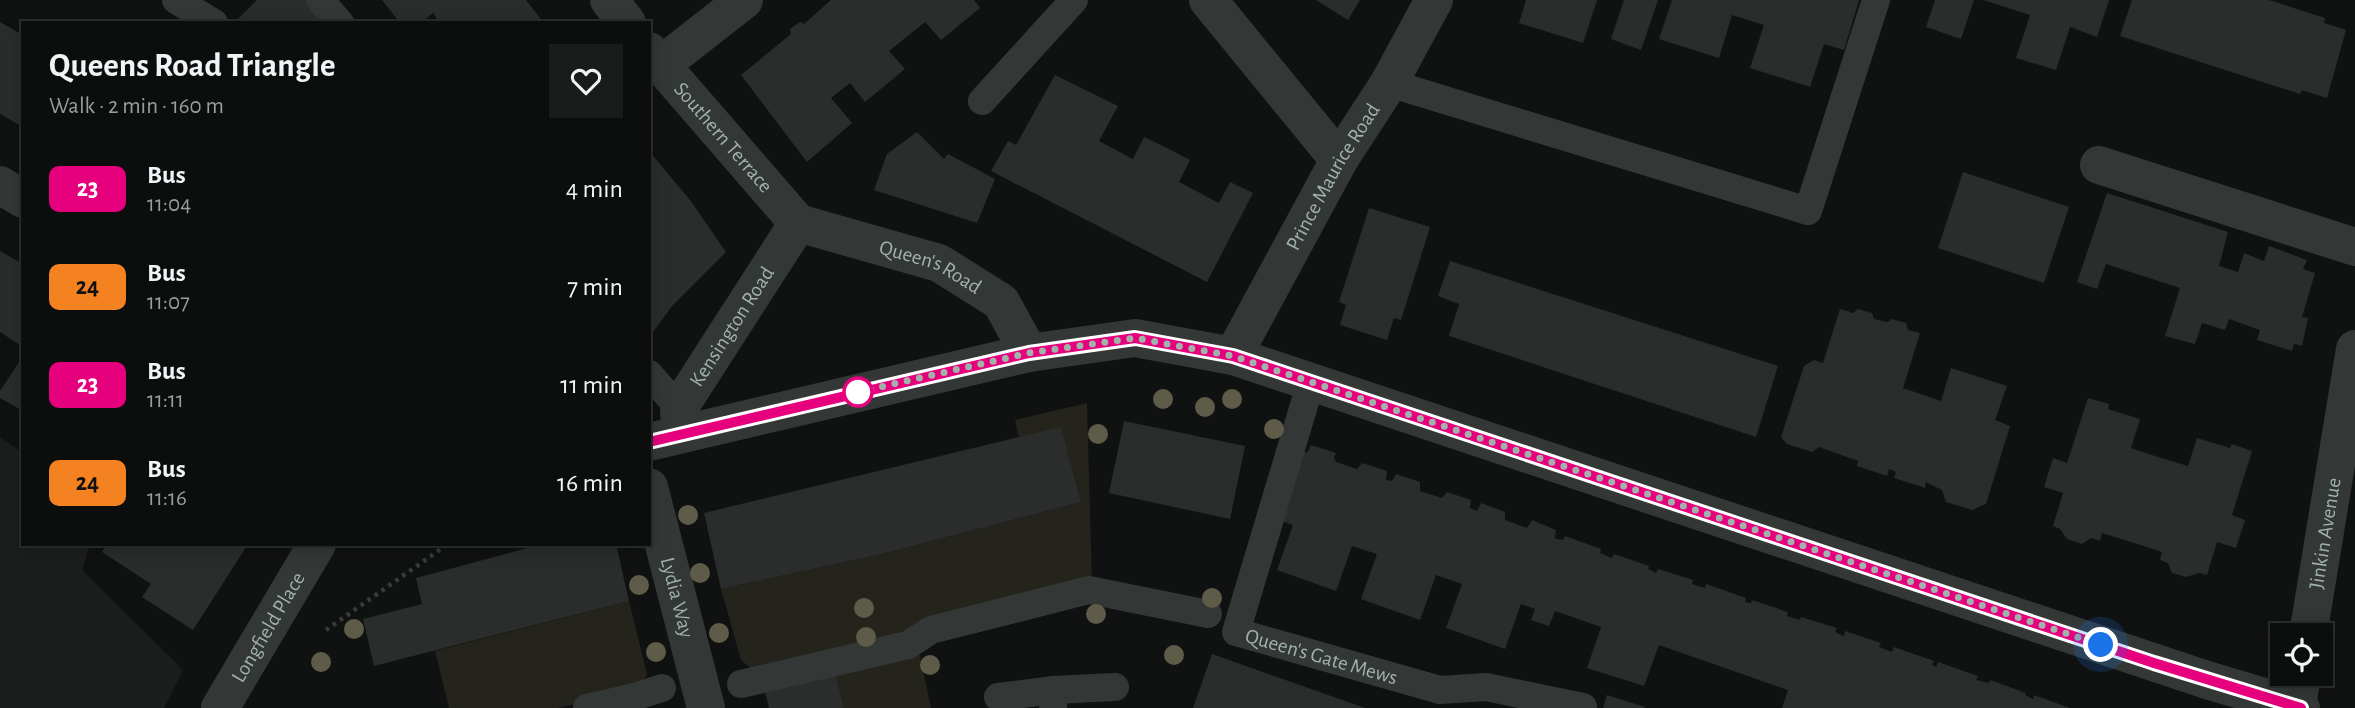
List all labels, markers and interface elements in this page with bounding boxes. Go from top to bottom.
button: heart [549,44,623,118]
text: Queens Road Triangle [49,50,336,83]
street label: Southern Terrace [670,78,777,197]
text: Walk · 2 min · 160 m [49,95,224,118]
street label: Prince Maurice Road [1282,100,1384,254]
text: Bus [147,162,186,188]
text: 4 min [566,176,623,202]
text: 23 [77,177,98,201]
text: 11:04 [147,193,191,216]
street label: Queen's Road [877,237,985,298]
text: Bus [147,260,186,286]
street label: Kensington Road [686,263,778,390]
text: 7 min [567,274,623,300]
text: 24 [76,275,99,299]
text: 11:07 [147,291,190,314]
text: Bus [147,358,186,384]
text: 11 min [560,372,623,398]
text: 23 [77,373,98,397]
unlabelled marker [843,377,873,407]
text: 11:11 [147,389,184,412]
text: Bus [147,456,186,482]
text: 16 min [557,470,623,496]
text: 24 [76,471,99,495]
street label: Jinkin Avenue [2306,476,2345,591]
text: 11:16 [147,487,187,510]
street label: Lydia Way [657,555,697,640]
street label: Longfield Place [228,569,309,686]
map controls [2270,623,2333,686]
button: locate [2270,623,2333,686]
street label: Queen's Gate Mews [1243,625,1400,688]
your location [2083,627,2118,662]

